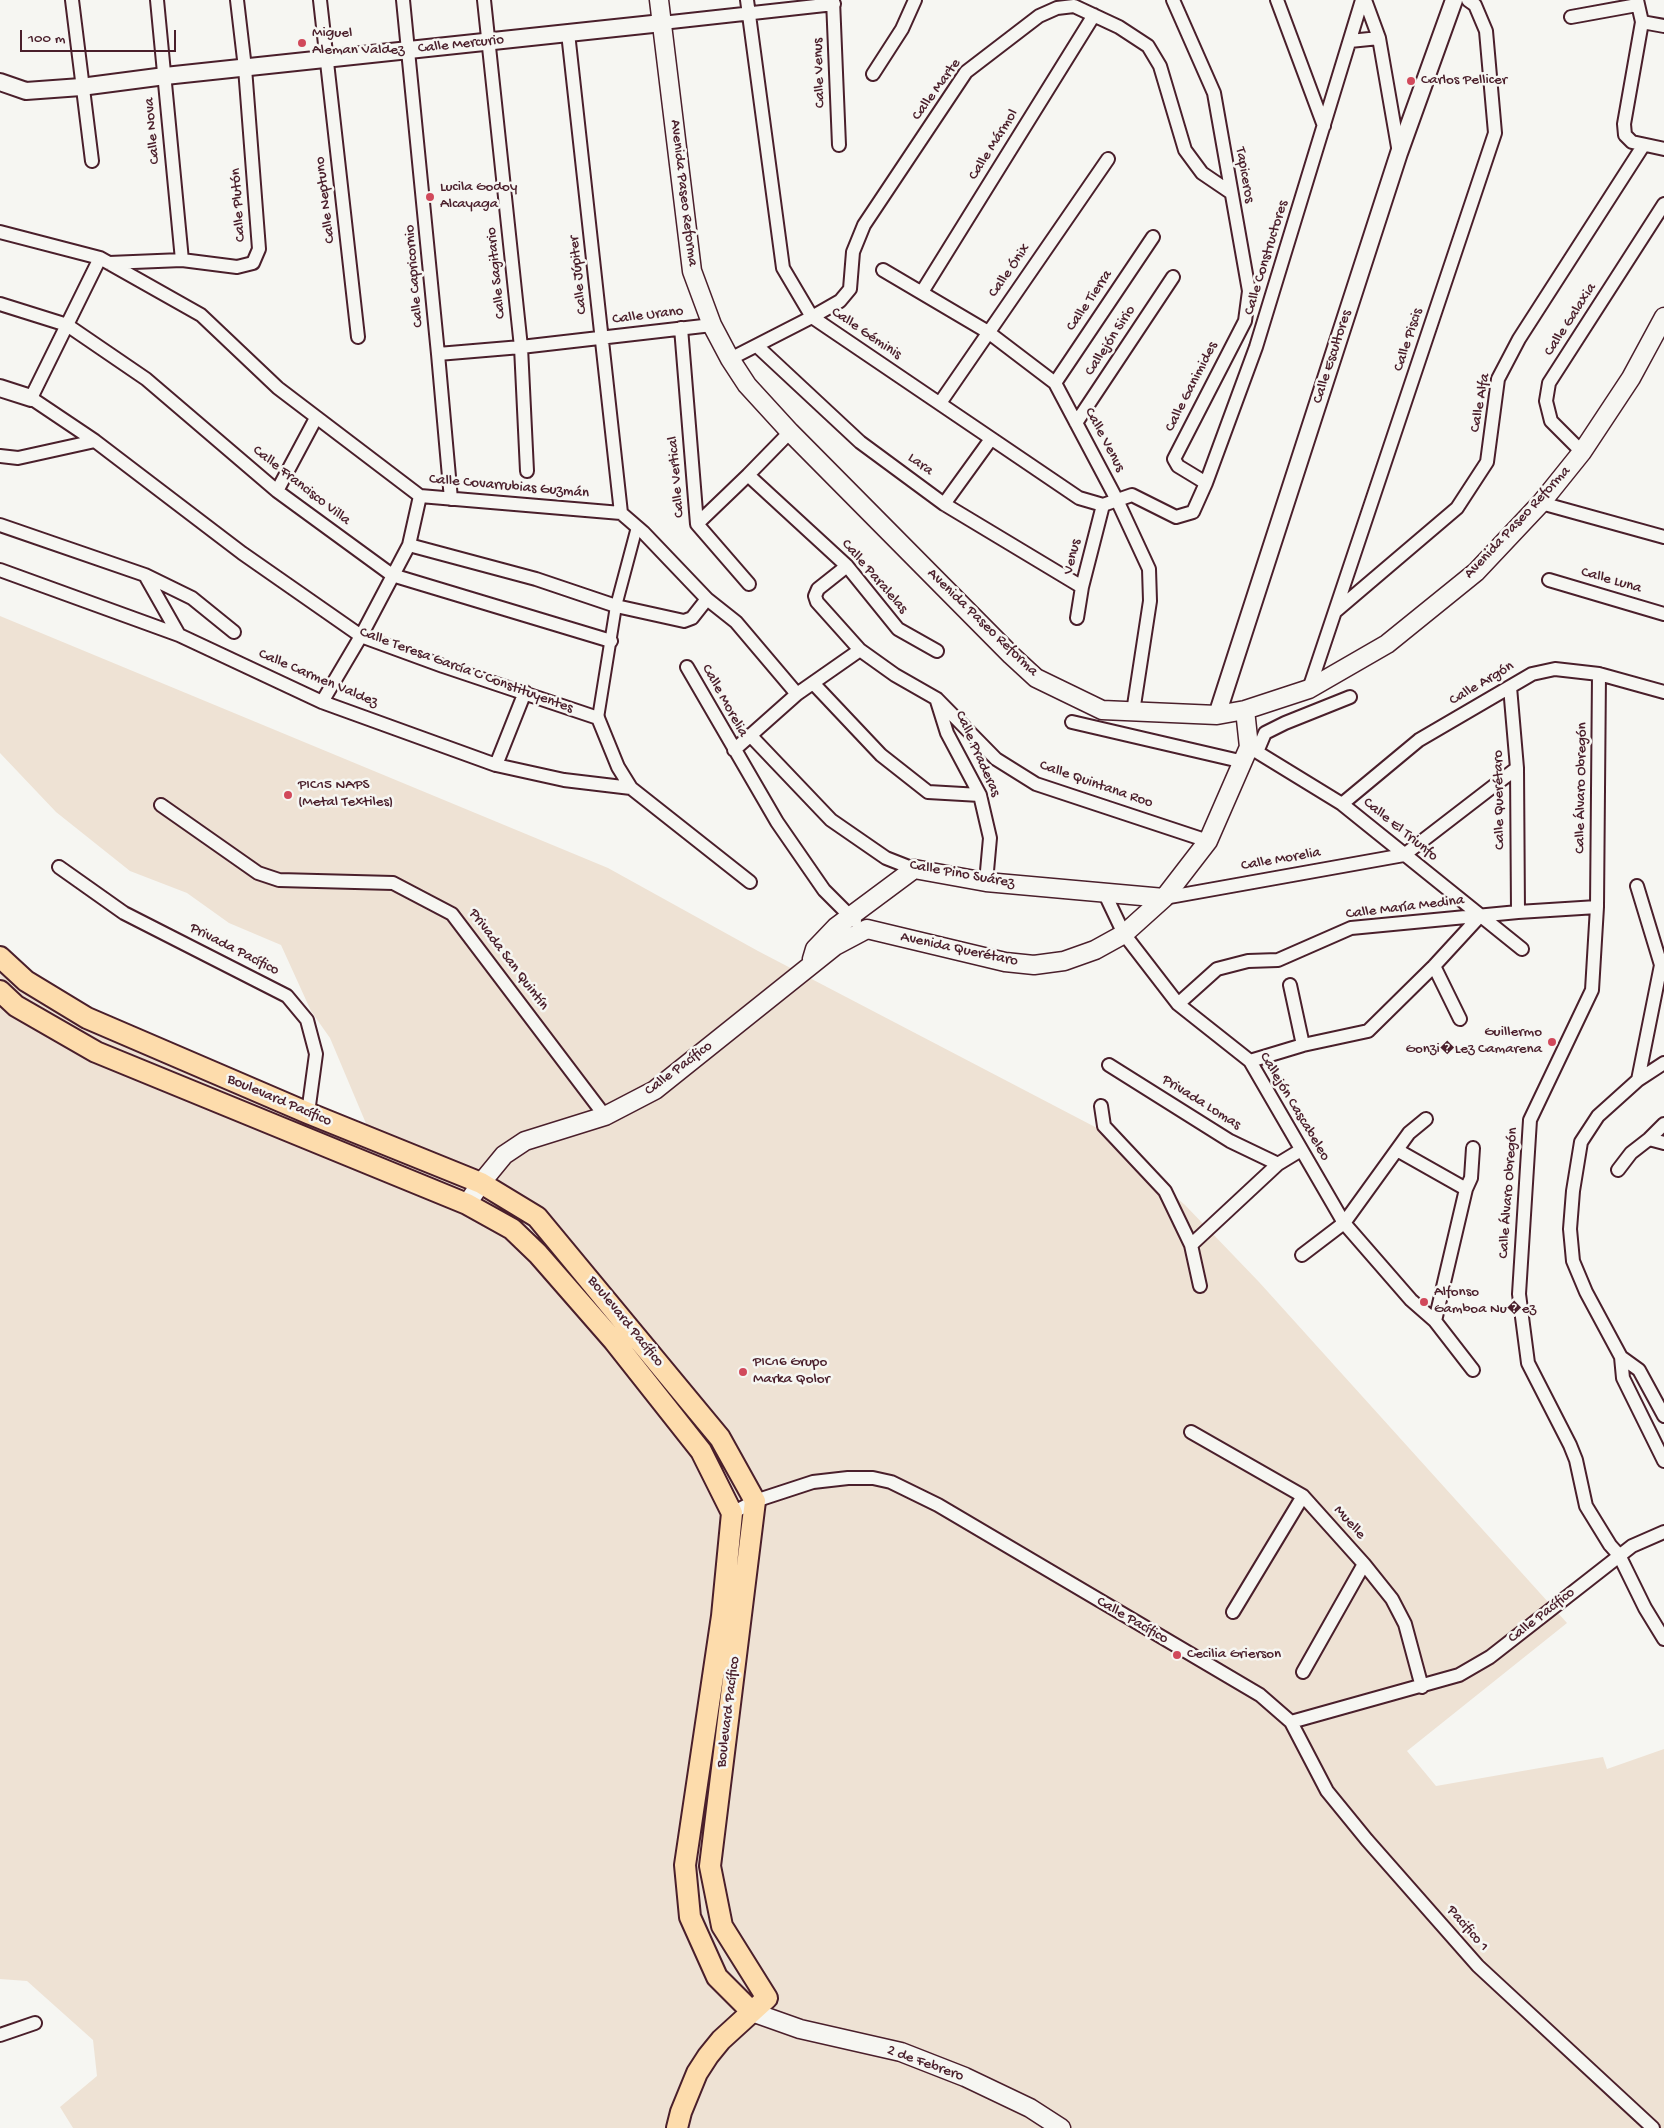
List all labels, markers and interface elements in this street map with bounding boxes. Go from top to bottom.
scale bar [22,20,179,52]
place label: Miguel Aleman Valdez [312,25,405,60]
text: 100 m [28,30,65,48]
street label: Calle Mercurio [417,32,505,58]
marker: Miguel Aleman Valdez [296,37,308,49]
street label: Calle Venus [810,38,830,108]
street label: Calle Marte [908,55,966,125]
place label: Carlos Pellicer [1421,72,1507,90]
marker: Carlos Pellicer [1405,75,1417,87]
street label: Calle Nova [141,97,165,165]
street label: Calle Mármol [965,106,1023,184]
street label: Avenida Paseo Reforma [665,119,701,267]
street label: Tapiceros [1230,146,1258,204]
street label: Calle Neptuno [312,156,340,244]
street label: Calle Plutón [227,167,251,243]
place label: Lucila Godoy Alcayaga [440,179,517,214]
marker: Lucila Godoy Alcayaga [424,191,436,203]
street label: Calle Constructores [1241,198,1293,318]
street label: Calle Capricornio [402,224,428,328]
street label: Calle Sagitario [483,226,511,320]
street label: Calle Júpiter [566,235,592,315]
street label: Calle Ónix [985,241,1035,301]
street label: Calle Tierra [1063,267,1117,335]
street label: Calle Galaxia [1541,280,1601,360]
street label: Callejón Sirio [1082,302,1140,380]
street label: Calle Urano [611,303,685,329]
street label: Calle Géminis [827,304,905,364]
street label: Calle Piscis [1390,306,1428,374]
street label: Calle Escultores [1309,308,1357,406]
street label: Calle Ganimides [1162,339,1222,435]
street label: Calle Alfa [1467,372,1495,434]
street label: Calle Venus [1080,405,1128,475]
street label: Calle Vertical [664,435,690,519]
street label: Calle Francisco Villa [248,442,354,530]
street label: Lara [904,450,936,480]
street label: Avenida Paseo Reforma [1461,463,1575,583]
street label: Calle Covarrubias Guzmán [428,471,590,503]
street label: Calle Paralelas [837,536,911,618]
street label: Venus [1060,537,1086,577]
street label: Calle Luna [1579,564,1643,598]
street label: Avenida Paseo Reforma [923,565,1041,681]
street label: Calle Teresa García C Constituyentes [357,624,575,718]
street label: Calle Carmen Valdez [255,646,381,712]
street label: Calle Argón [1447,658,1517,710]
street label: Calle Morelia [697,661,751,741]
street label: Calle Praderas [950,708,1004,800]
street label: Calle Álvaro Obregón [1572,722,1592,854]
street label: Calle Querétaro [1490,750,1510,850]
street label: Calle Quintana Roo [1037,757,1155,813]
place label: PIC15 NAPS (Metal Textiles) [298,777,393,812]
marker: PIC15 NAPS (Metal Textiles) [282,789,294,801]
street label: Calle El Triunfo [1359,794,1441,866]
street label: Calle Morelia [1240,844,1322,876]
street label: Calle Pino Suárez [908,857,1016,893]
street label: Calle María Medina [1345,892,1465,924]
street label: Privada San Quintín [464,906,552,1014]
street label: Privada Pacífico [186,920,282,980]
street label: Avenida Querétaro [899,929,1019,971]
place label: Guillermo Gonzi�Lez Camarena [1405,1024,1542,1059]
marker: Guillermo Gonzi�Lez Camarena [1546,1036,1558,1048]
street label: Calle Pacífico [642,1038,716,1100]
street label: Callejón Cascabeleo [1254,1049,1334,1165]
street label: Boulevard Pacífico [224,1071,334,1131]
street label: Privada Lomas [1158,1071,1244,1135]
street label: Calle Álvaro Obregón [1495,1127,1523,1259]
street label: Boulevard Pacífico [583,1273,667,1371]
place label: Alfonso Gamboa Nu�ez [1434,1284,1536,1319]
marker: Alfonso Gamboa Nu�ez [1418,1296,1430,1308]
place label: PIC16 Grupo Marka Qolor [753,1354,830,1389]
marker: PIC16 Grupo Marka Qolor [737,1366,749,1378]
street label: Muelle [1329,1502,1369,1544]
street label: Calle Pacífico [1505,1584,1579,1648]
street label: Calle Pacífico [1093,1593,1171,1649]
place label: Cecilia Grierson [1187,1646,1281,1664]
marker: Cecilia Grierson [1171,1649,1183,1661]
street label: Boulevard Pacífico [713,1655,745,1769]
street label: Pacifico 1 [1442,1902,1492,1956]
street label: 2 de Febrero [884,2042,966,2086]

